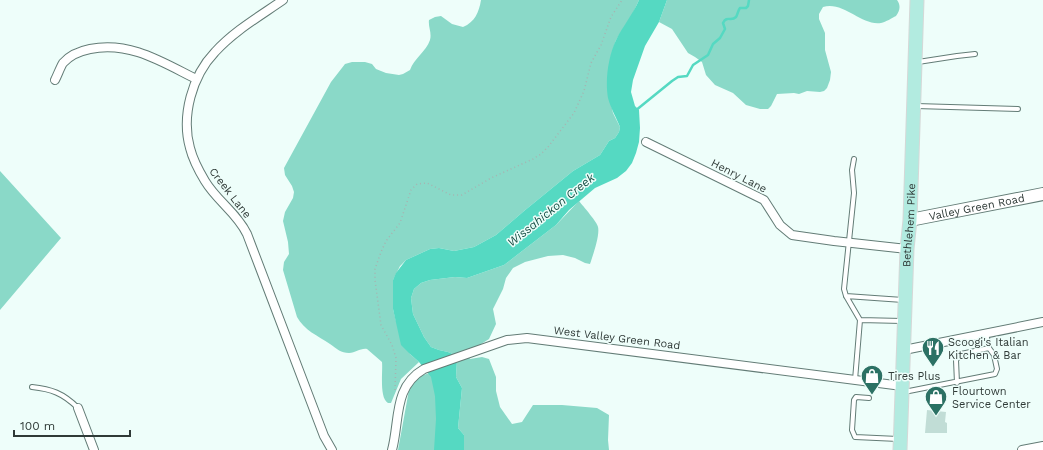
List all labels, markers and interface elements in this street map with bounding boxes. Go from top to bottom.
street label: Henry Lane [709,156,769,196]
street label: Creek Lane [206,165,254,221]
water label: Wissahickon Creek [505,170,598,249]
street label: Bethlehem Pike [900,183,918,267]
street label: Valley Green Road [928,191,1026,223]
street label: West Valley Green Road [553,324,681,352]
restaurant icon: Scoogi's Italian Kitchen & Bar [920,335,946,368]
place label: Scoogi's Italian Kitchen & Bar [948,336,1029,362]
shop icon: Tires Plus [859,363,885,396]
place label: Tires Plus [888,370,940,383]
shop icon: Flourtown Service Center [923,384,949,417]
place label: Flourtown Service Center [952,385,1031,411]
scale bar [14,412,130,438]
text: 100 m [20,419,55,433]

